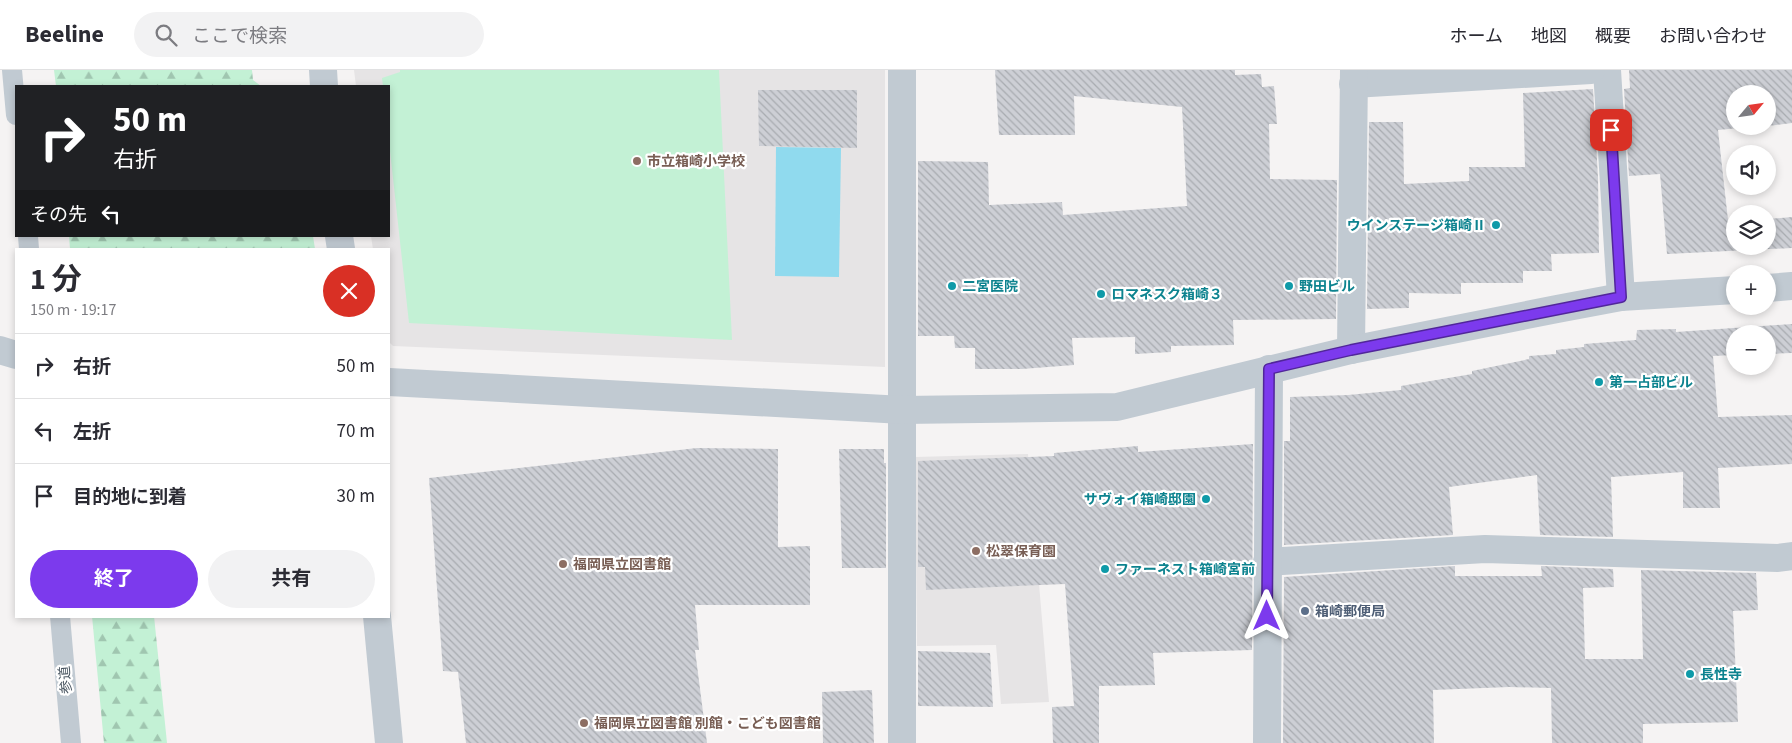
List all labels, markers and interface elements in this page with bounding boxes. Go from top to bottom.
search box [134,12,484,57]
text: Beeline [25,17,104,52]
icon: search [152,21,180,49]
text: ここで検索 [192,23,287,50]
text: ホーム [1450,24,1503,49]
text: 地図 [1531,24,1567,49]
text: 概要 [1595,24,1631,49]
text: お問い合わせ [1659,24,1767,49]
north arrow [1726,85,1776,135]
map controls [1726,85,1776,375]
text: 50 m [113,95,187,145]
icon: right [30,105,95,170]
pin [1590,109,1632,151]
icon: arrive [1597,116,1625,144]
text: 右折 [113,144,157,176]
button: sound [1726,145,1776,195]
place label: 市立箱崎小学校 [647,152,745,172]
marker: 市立箱崎小学校 [631,155,643,167]
icon: left [97,200,125,228]
text: その先 [30,202,87,229]
button: layers [1726,205,1776,255]
place label: ウインステージ箱崎Ⅱ [1347,216,1486,236]
marker: ウインステージ箱崎Ⅱ [1490,219,1502,231]
text: 1 分 [30,258,82,301]
button: close [323,265,375,317]
button: + [1726,265,1776,315]
place label: 二宮医院 [962,277,1018,297]
place label: 野田ビル [1299,277,1355,297]
marker: 二宮医院 [946,280,958,292]
marker: 野田ビル [1283,280,1295,292]
place label: ロマネスク箱崎３ [1111,285,1223,305]
marker: ロマネスク箱崎３ [1095,288,1107,300]
text: 150 m · 19:17 [30,299,117,321]
button: − [1726,325,1776,375]
icon: right [30,352,58,380]
text: 50 m [337,353,375,380]
text: 右折 [73,354,111,381]
place label: 第一占部ビル [1609,373,1693,393]
marker: 第一占部ビル [1593,376,1605,388]
icon: left [30,417,58,445]
text: 70 m [337,418,375,445]
text: 左折 [73,419,111,446]
icon: arrive [30,482,58,510]
text: 30 m [337,483,375,510]
text: 目的地に到着 [73,484,187,511]
place label: サヴォイ箱崎邸園 [1084,490,1196,510]
marker: サヴォイ箱崎邸園 [1200,493,1212,505]
place label: 松翠保育園 [986,542,1056,562]
marker: 松翠保育園 [970,545,982,557]
button: 終了 [30,550,198,608]
button: 共有 [208,550,375,608]
place label: 福岡県立図書館 [573,555,671,575]
marker: 福岡県立図書館 [557,558,569,570]
place label: ファーネスト箱崎宮前 [1115,560,1255,580]
marker: ファーネスト箱崎宮前 [1099,563,1111,575]
position arrow [1240,589,1292,641]
place label: 箱崎郵便局 [1315,602,1385,622]
marker: 箱崎郵便局 [1299,605,1311,617]
street label: 参道 [55,665,77,695]
place label: 長性寺 [1700,665,1742,685]
marker: 長性寺 [1684,668,1696,680]
place label: 福岡県立図書館 別館・こども図書館 [594,714,821,734]
marker: 福岡県立図書館 別館・こども図書館 [578,717,590,729]

